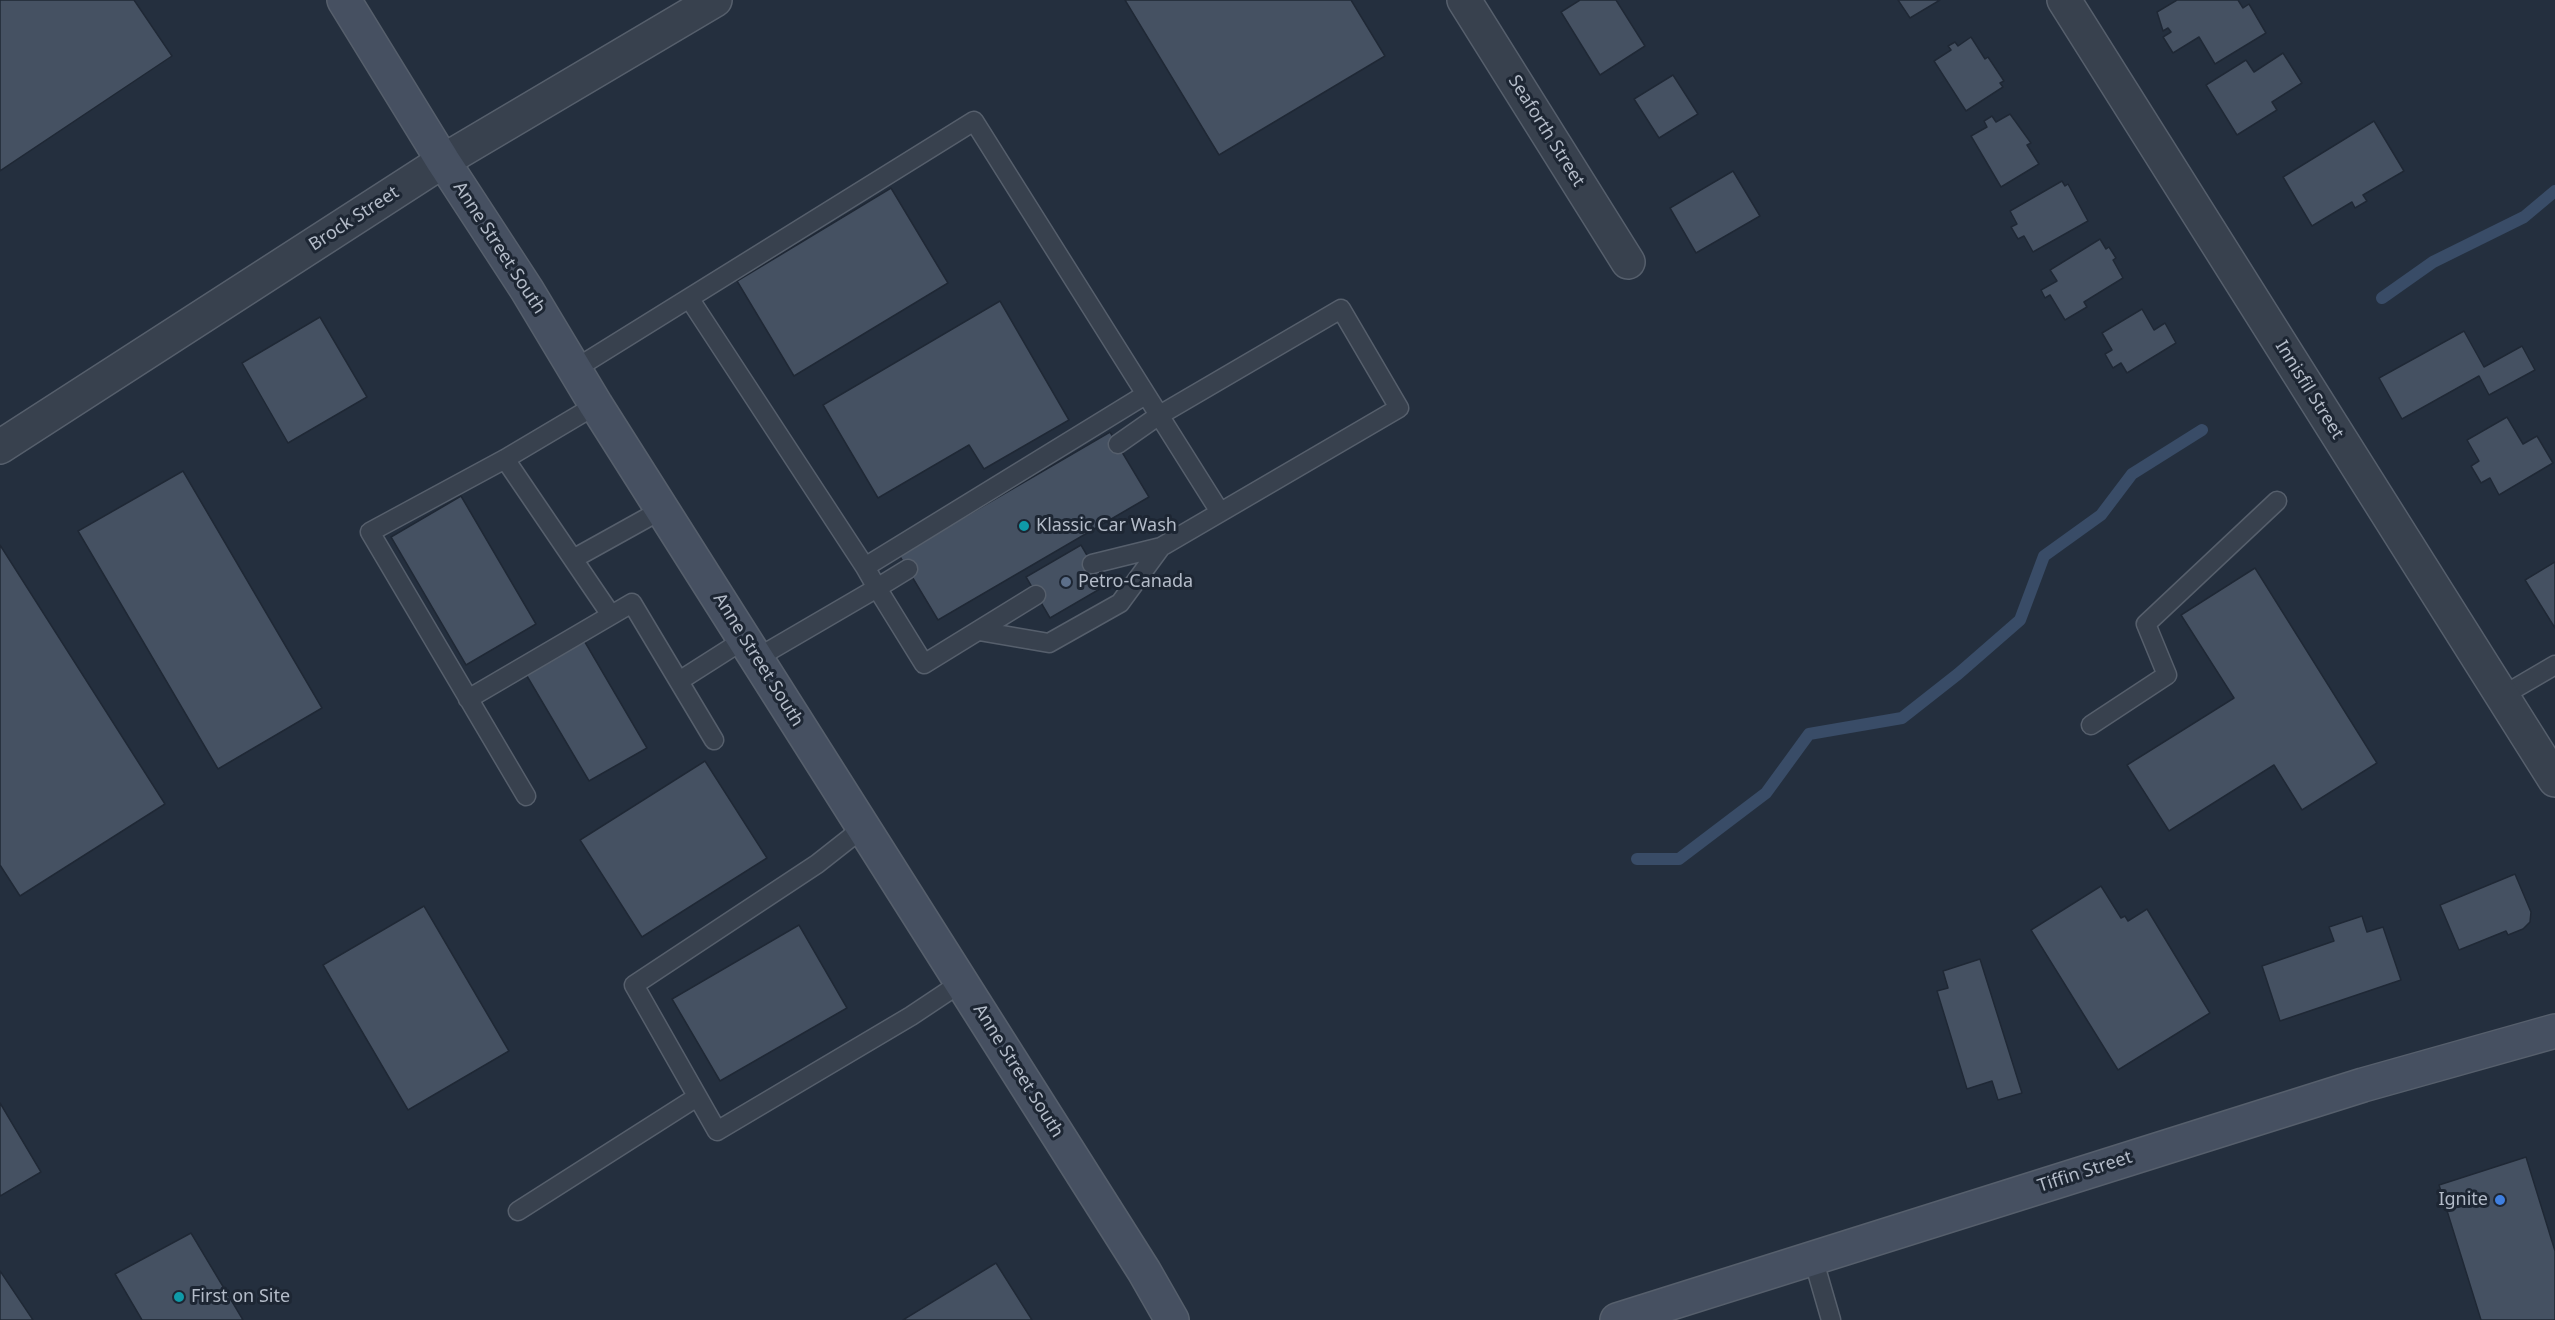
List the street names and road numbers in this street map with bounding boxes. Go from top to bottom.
street label: Seaforth Street [1503,71,1589,191]
street label: Anne Street South [448,178,550,318]
street label: Brock Street [305,182,403,256]
street label: Innisfil Street [2270,337,2348,443]
street label: Anne Street South [708,589,808,731]
street label: Anne Street South [968,1000,1068,1142]
street label: Tiffin Street [2035,1147,2135,1197]

